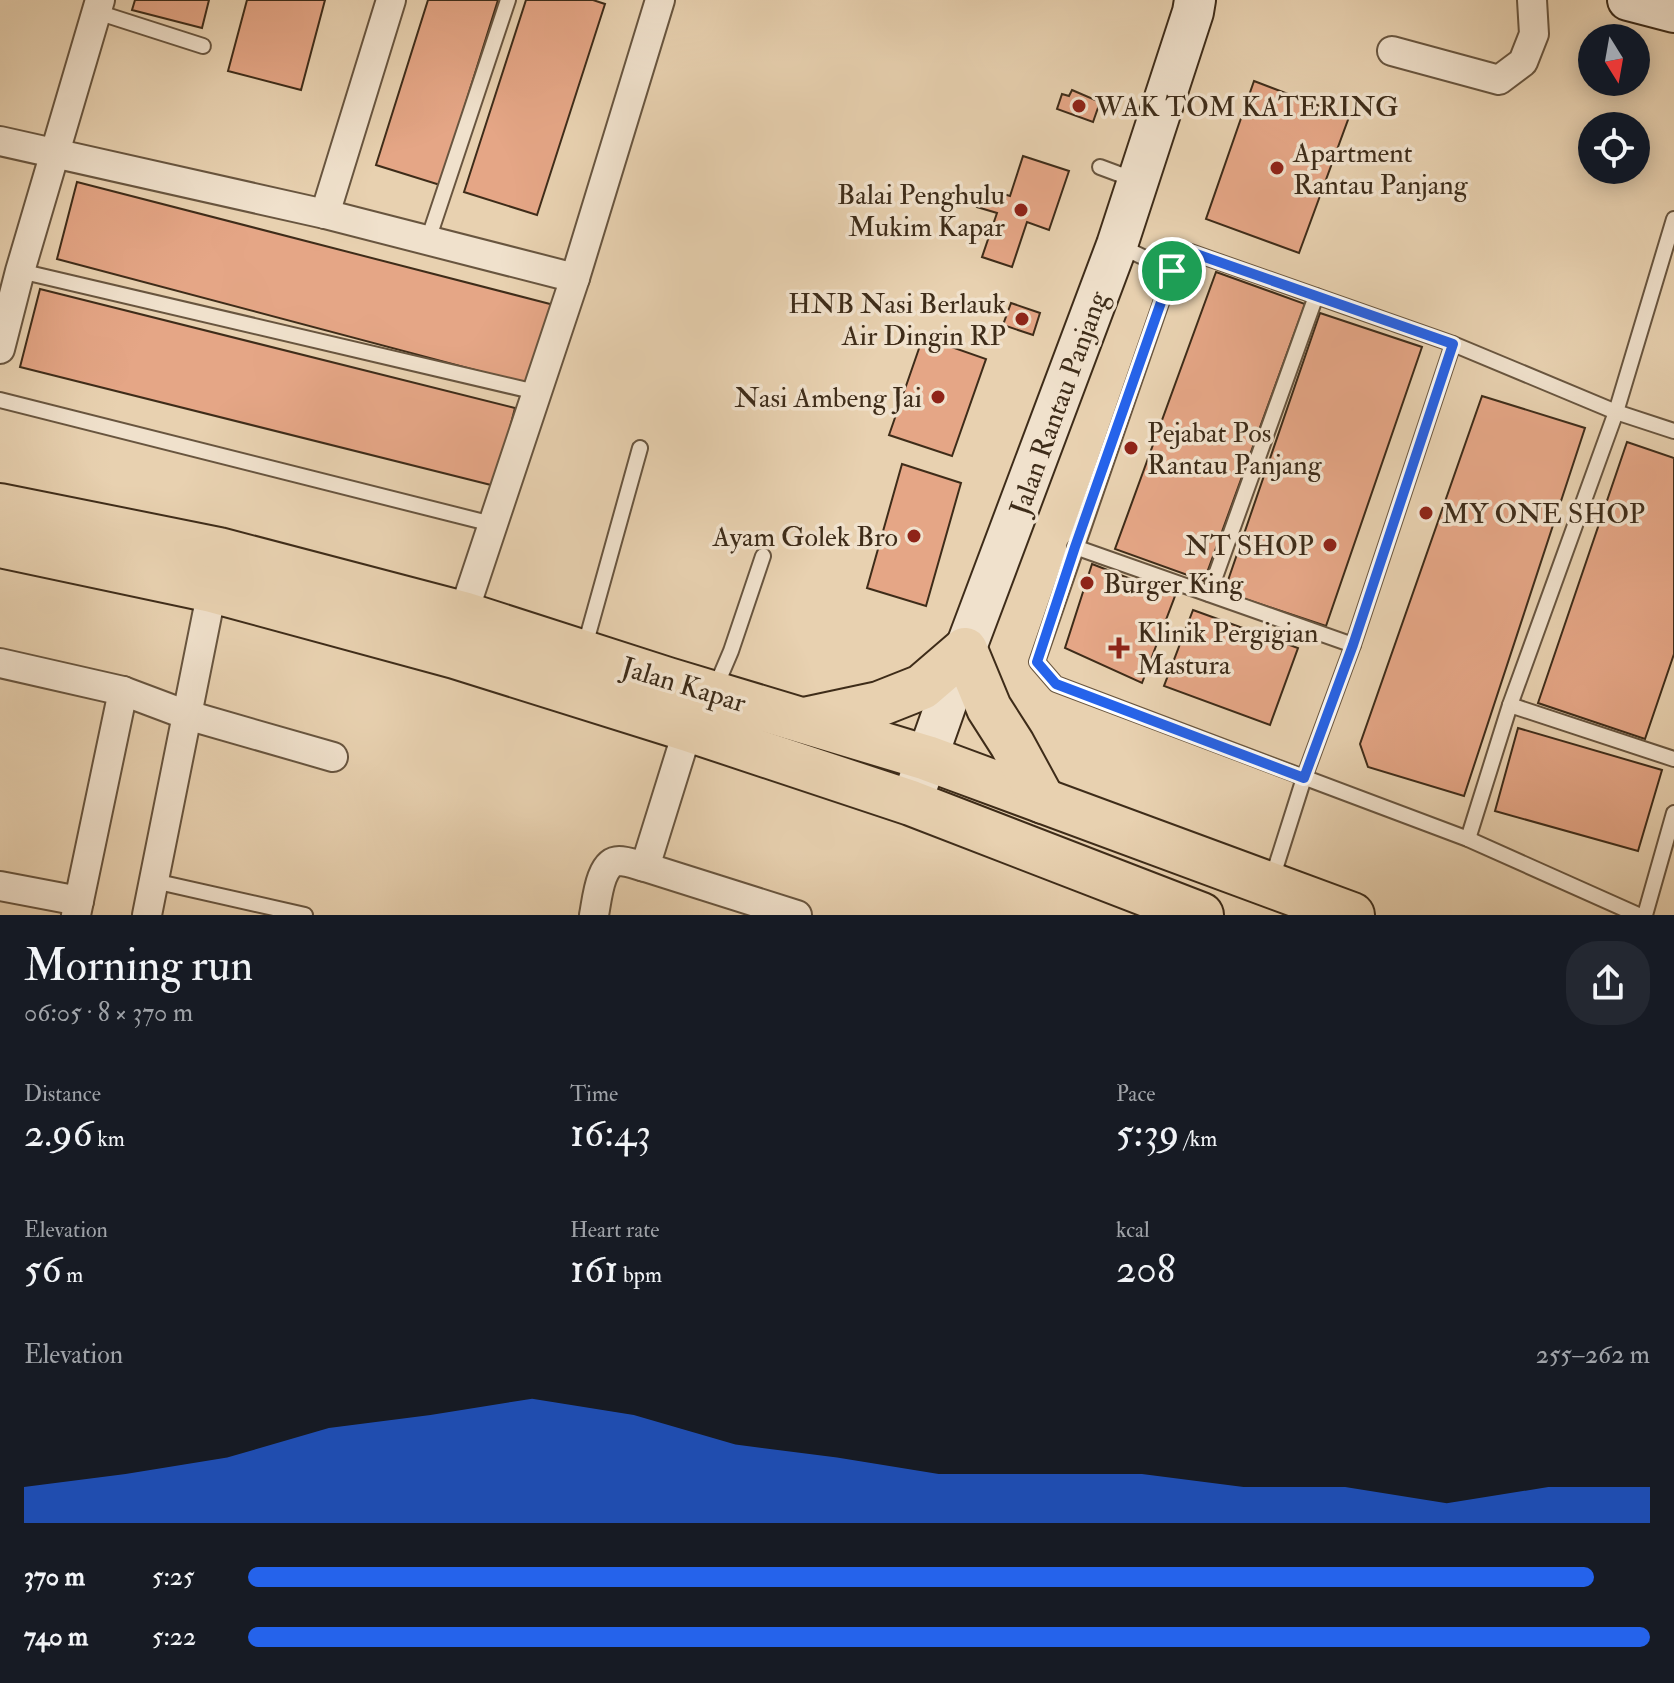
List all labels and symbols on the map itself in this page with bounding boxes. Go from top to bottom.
north arrow [1578,24,1650,96]
place label: WAK TOM KATERING [1094,90,1398,125]
marker: WAK TOM KATERING [1070,97,1088,115]
place label: Apartment Rantau Panjang [1292,136,1469,203]
marker: Apartment Rantau Panjang [1268,159,1286,177]
place label: Balai Penghulu Mukim Kapar [837,178,1006,245]
marker: Balai Penghulu Mukim Kapar [1012,201,1030,219]
pin [1138,237,1206,305]
street label: Jalan Rantau Panjang [1002,286,1117,521]
place label: HNB Nasi Berlauk Air Dingin RP [788,287,1007,354]
marker: HNB Nasi Berlauk Air Dingin RP [1013,310,1031,328]
place label: Nasi Ambeng Jai [735,381,922,416]
marker: Nasi Ambeng Jai [929,388,947,406]
place label: Pejabat Pos Rantau Panjang [1147,416,1323,483]
marker: Pejabat Pos Rantau Panjang [1122,439,1140,457]
place label: MY ONE SHOP [1442,497,1645,532]
marker: MY ONE SHOP [1417,504,1435,522]
place label: Ayam Golek Bro [712,520,898,555]
marker: Ayam Golek Bro [905,527,923,545]
place label: NT SHOP [1185,529,1314,564]
marker: NT SHOP [1321,536,1339,554]
place label: Burger King [1103,567,1244,602]
marker: Burger King [1078,574,1096,592]
place label: Klinik Pergigian Mastura [1137,616,1318,683]
marker: Klinik Pergigian Mastura [1108,637,1130,659]
street label: Jalan Kapar [616,650,751,721]

